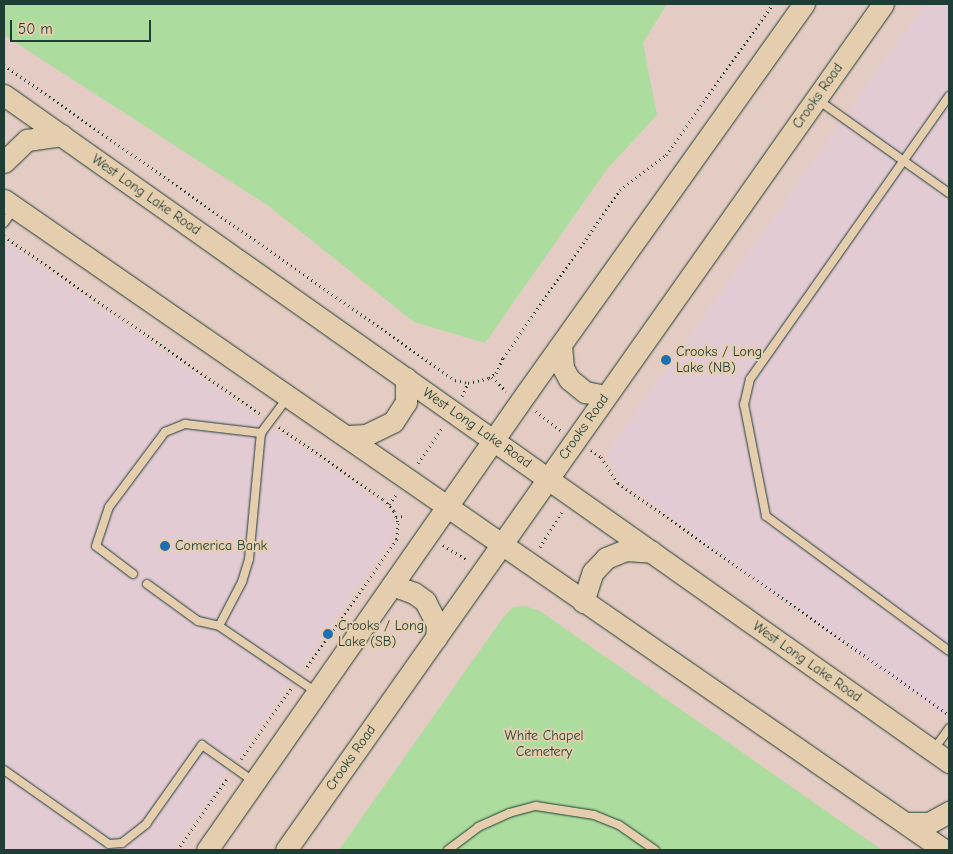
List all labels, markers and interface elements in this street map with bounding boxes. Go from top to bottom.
scale bar [12,10,154,42]
text: 50 m [18,20,53,38]
street label: Crooks Road [789,60,847,132]
street label: West Long Lake Road [88,151,204,239]
place label: Crooks / Long Lake (NB) [676,344,762,377]
marker: Crooks / Long Lake (NB) [660,354,672,366]
street label: West Long Lake Road [419,384,535,472]
street label: Crooks Road [555,391,613,463]
place label: Comerica Bank [175,538,267,554]
marker: Comerica Bank [159,540,171,552]
place label: Crooks / Long Lake (SB) [338,618,424,650]
street label: West Long Lake Road [749,618,865,706]
marker: Crooks / Long Lake (SB) [322,628,334,640]
street label: Crooks Road [322,722,380,794]
park label: White Chapel Cemetery [505,728,583,760]

